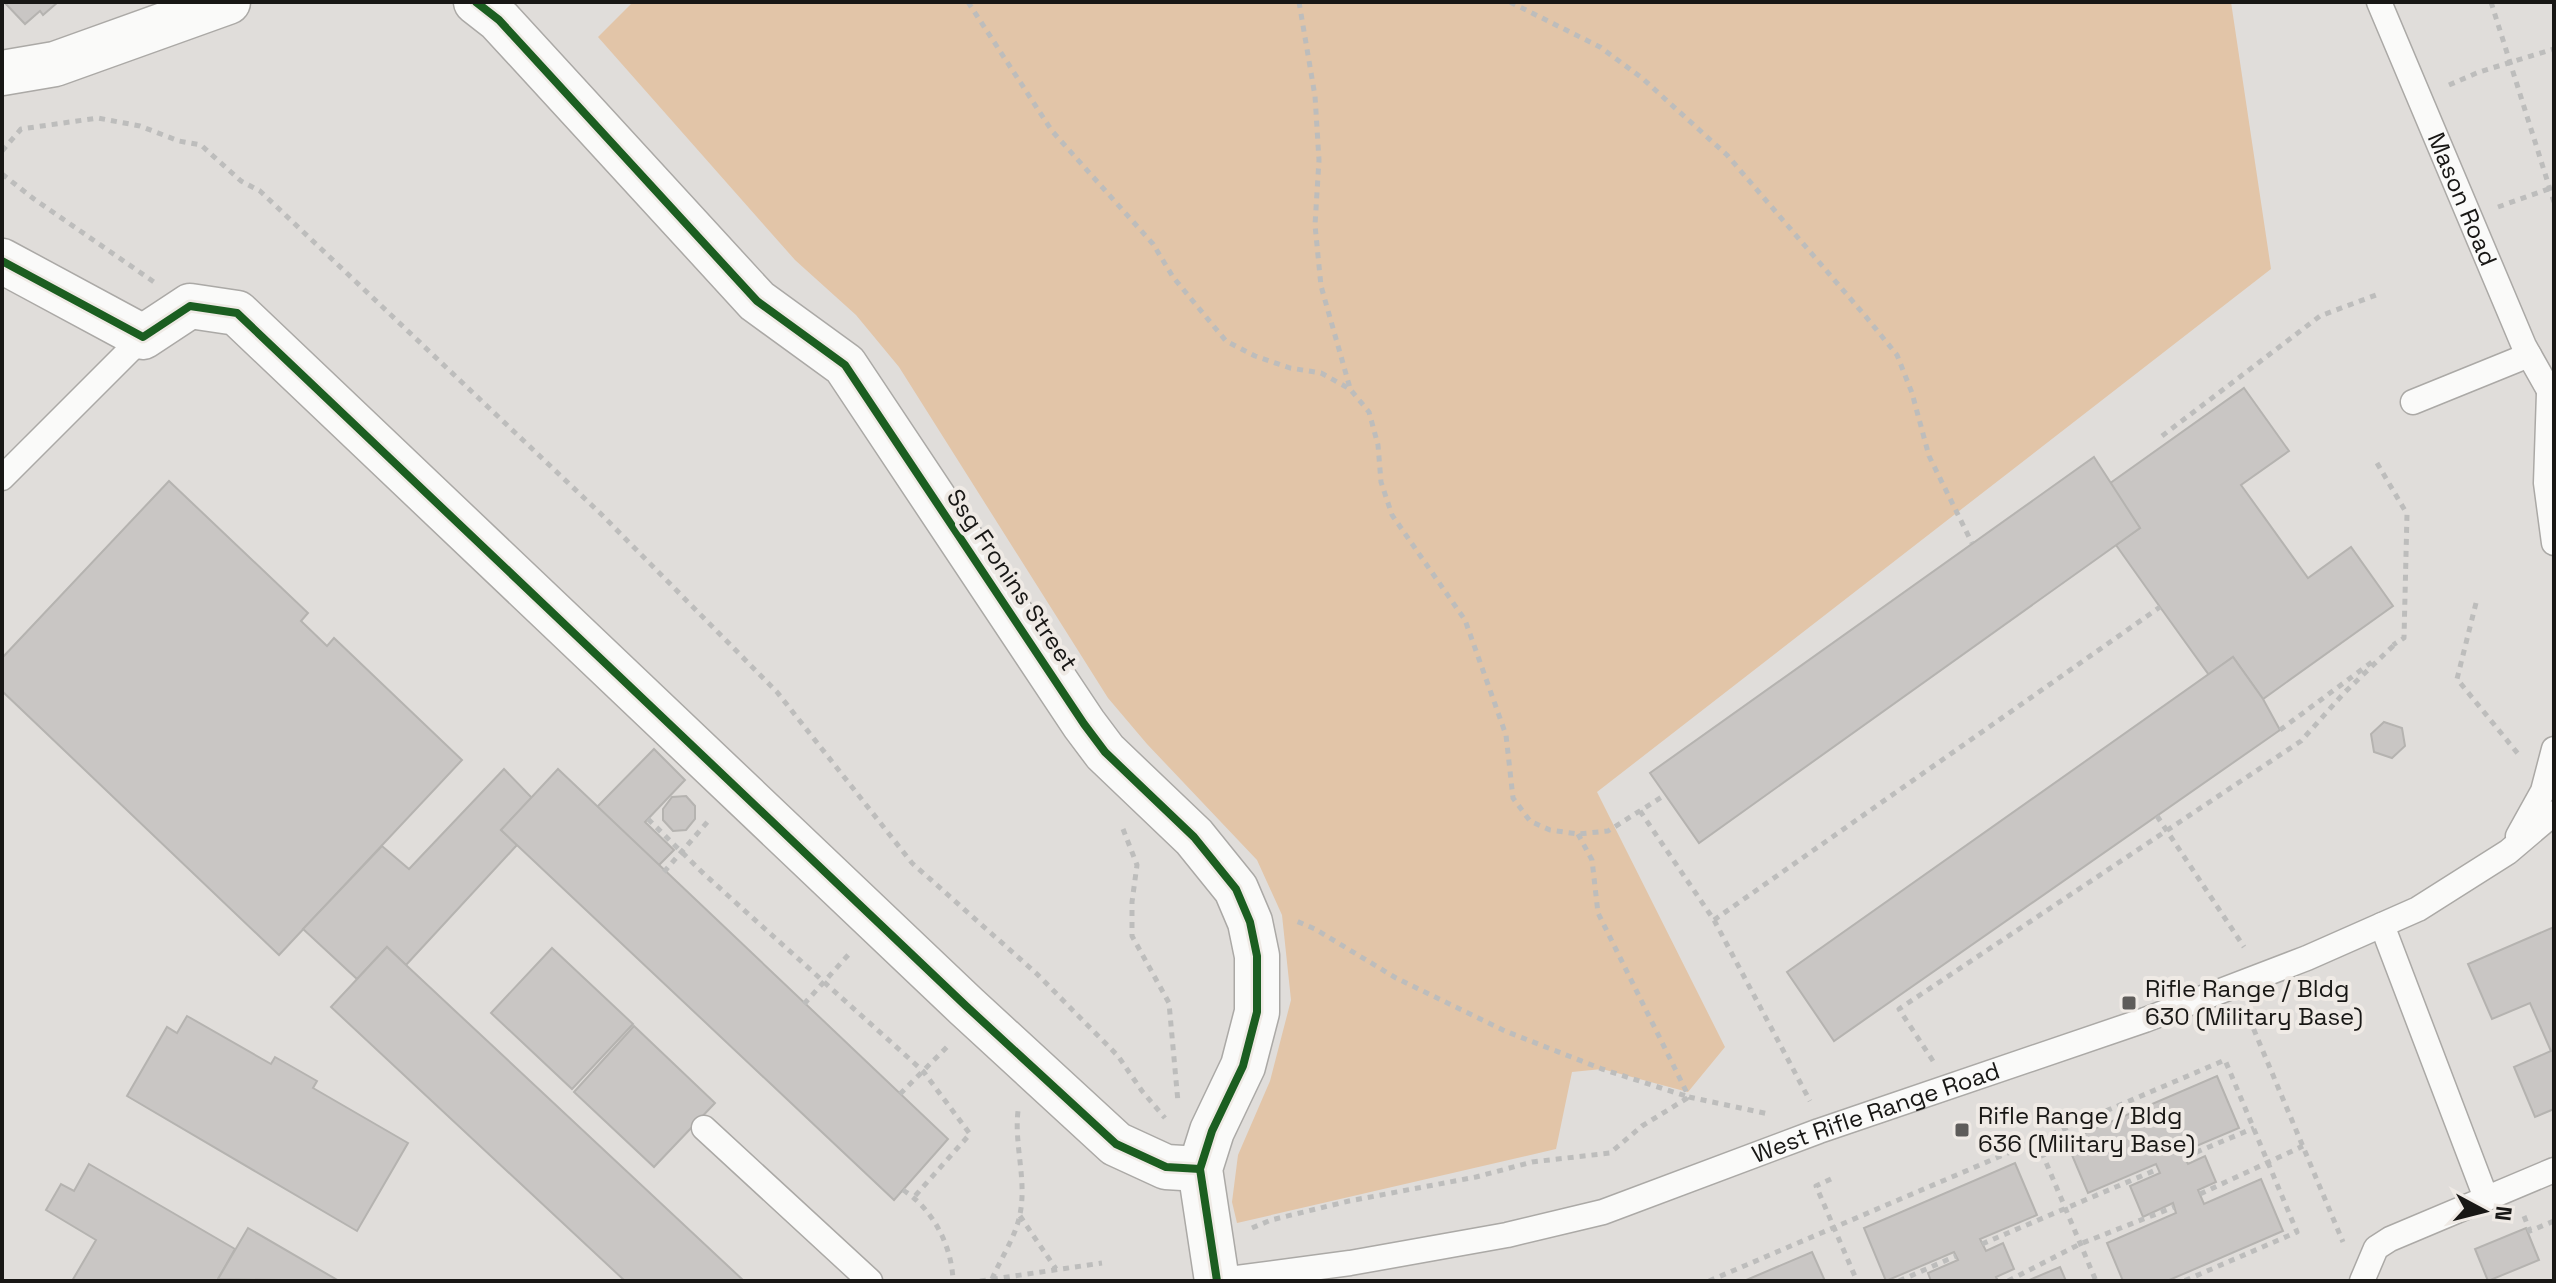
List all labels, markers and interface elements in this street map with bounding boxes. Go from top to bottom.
street label: Mason Road [2421,128,2504,270]
street label: Ssg Fronins Street [940,483,1085,677]
place label: Rifle Range / Bldg 630 (Military Base) [2145,973,2363,1032]
marker: Rifle Range / Bldg 630 (Military Base) [2120,994,2138,1012]
street label: West Rifle Range Road [1748,1055,2004,1170]
place label: Rifle Range / Bldg 636 (Military Base) [1978,1100,2195,1159]
marker: Rifle Range / Bldg 636 (Military Base) [1953,1121,1971,1139]
north arrow [2444,1171,2524,1251]
text: N [2489,1204,2519,1222]

